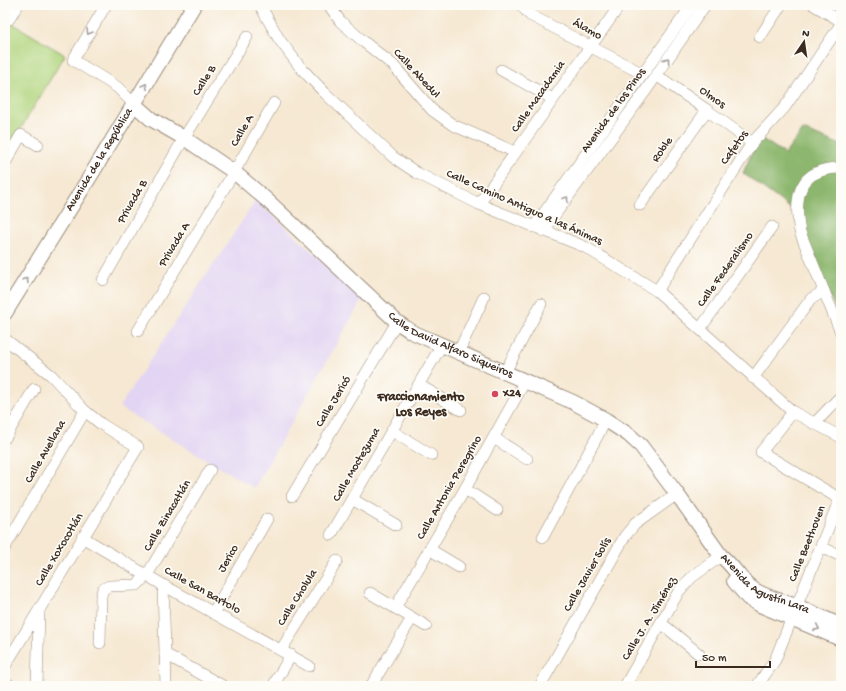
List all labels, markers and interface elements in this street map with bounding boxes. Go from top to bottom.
street label: Álamo [570,17,604,43]
north arrow [784,22,824,62]
one-way arrow [87,28,94,35]
text: N [801,28,811,41]
street label: Calle Abedul [390,46,443,102]
one-way arrow [662,57,670,64]
street label: Calle Macadamia [509,58,569,136]
street label: Calle B [190,62,220,99]
street label: Avenida de los Pinos [579,65,650,156]
one-way arrow [140,83,148,90]
street label: Olmos [696,84,728,112]
street label: Avenida de la República [63,106,137,214]
street label: Calle A [228,112,258,149]
street label: Cafetos [718,128,752,168]
street label: Roble [649,134,677,165]
street label: Calle Camino Antiguo a las Ánimas [444,167,605,249]
street label: Privada B [114,177,152,227]
one-way arrow [561,197,568,204]
street label: Privada A [156,220,194,270]
street label: Calle Federalismo [695,230,757,310]
one-way arrow [21,277,28,284]
street label: Calle David Alfaro Siqueiros [384,310,515,382]
street label: Calle Jericó [313,374,355,430]
place label: X24 [502,387,521,401]
marker: X24 [490,389,500,399]
district label: Fraccionamiento Los Reyes [376,390,465,420]
street label: Calle Avellana [22,418,70,486]
street label: Calle Moctezuma [330,425,384,505]
street label: Calle Antonia Peregrino [414,433,486,543]
street label: Calle Zinacatlán [141,477,195,554]
street label: Calle Beethoven [786,504,830,584]
street label: Calle Xoxocotlán [33,511,87,589]
street label: Calle Javier Solís [561,535,615,615]
street label: Jerico [216,543,242,575]
street label: Avenida Agustín Lara [717,551,812,618]
street label: Calle San Bartolo [161,564,243,618]
street label: Calle Cholula [275,567,321,629]
street label: Calle J. A. Jiménez [620,574,681,663]
one-way arrow [812,623,820,631]
scale bar [696,643,770,669]
text: 50 m [702,652,727,666]

